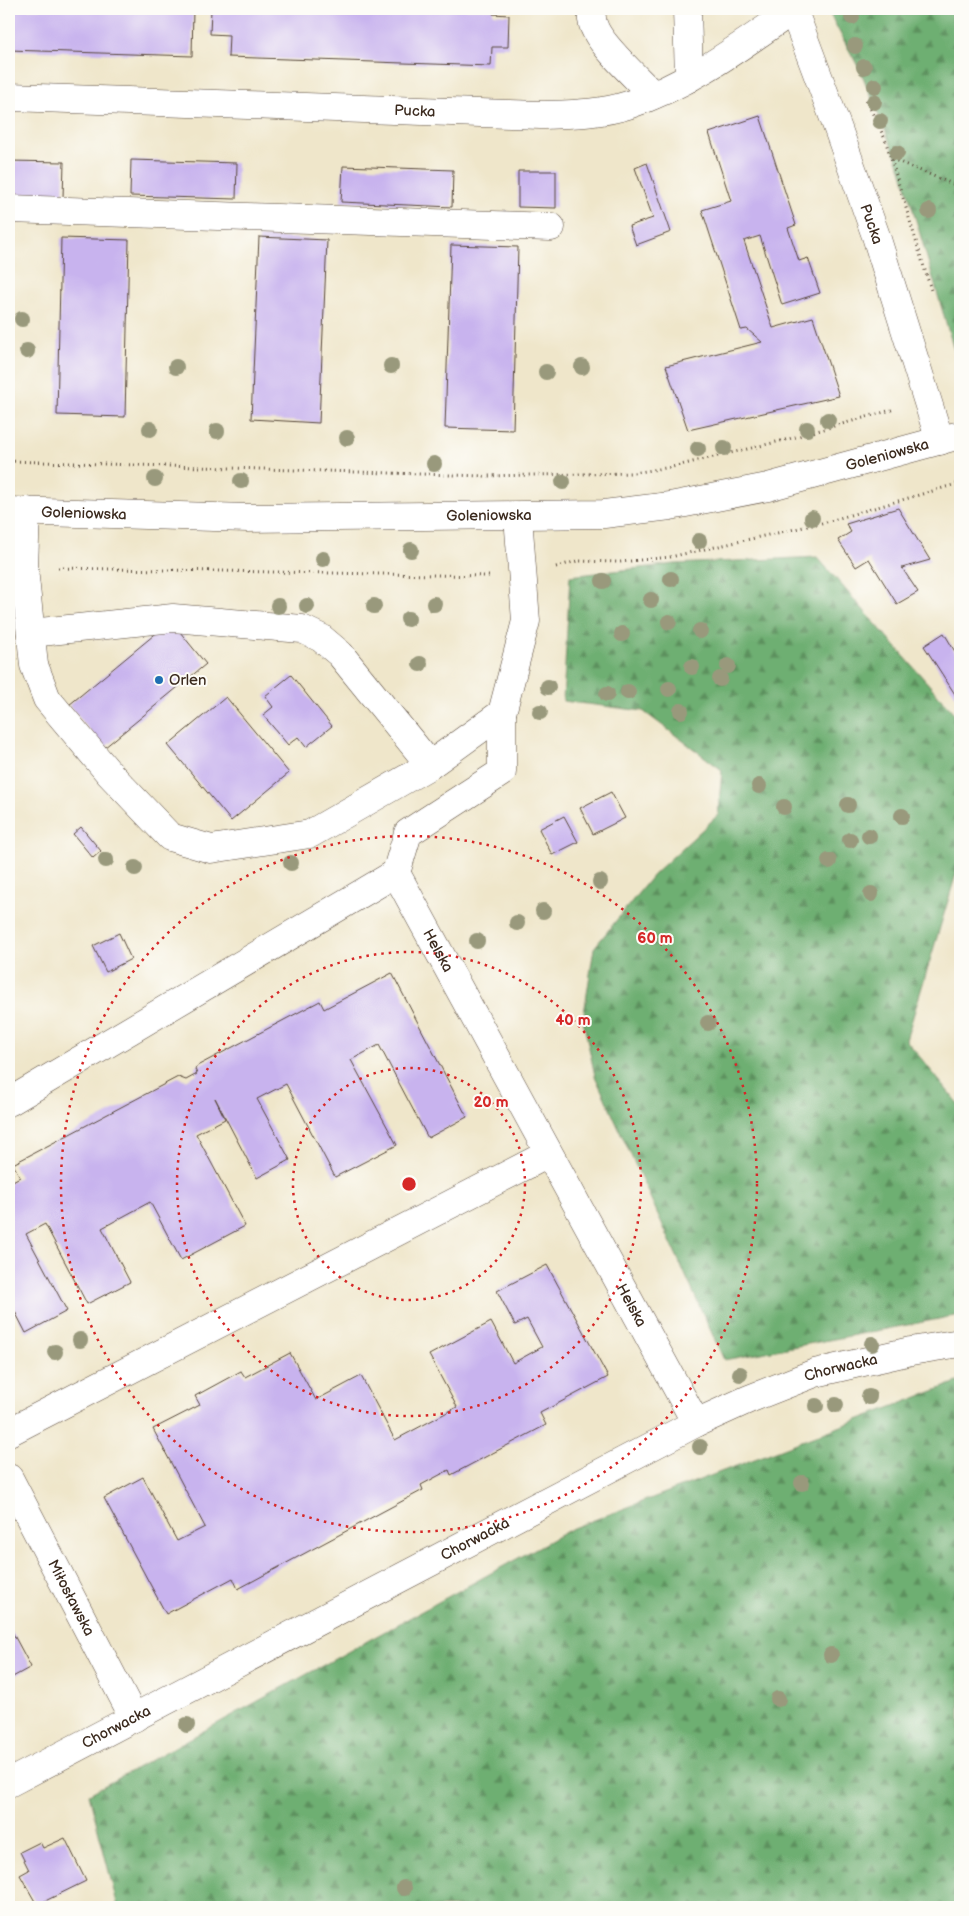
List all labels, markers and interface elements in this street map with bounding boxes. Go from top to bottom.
street label: Pucka [394,101,436,121]
street label: Pucka [856,201,887,246]
street label: Goleniowska [844,434,931,475]
street label: Goleniowska [41,502,127,524]
street label: Goleniowska [446,505,532,525]
place label: Orlen [169,671,206,690]
marker: Orlen [153,674,165,686]
street label: Helska [419,926,458,975]
text: 60 m [637,929,673,948]
text: 40 m [555,1011,591,1030]
text: 20 m [474,1093,509,1112]
centre of rings [400,1175,418,1193]
street label: Helska [612,1280,651,1330]
street label: Chorwacka [801,1349,879,1386]
street label: Chorwacka [437,1513,513,1565]
street label: Miłosławska [44,1556,99,1639]
street label: Chorwacka [79,1701,154,1753]

